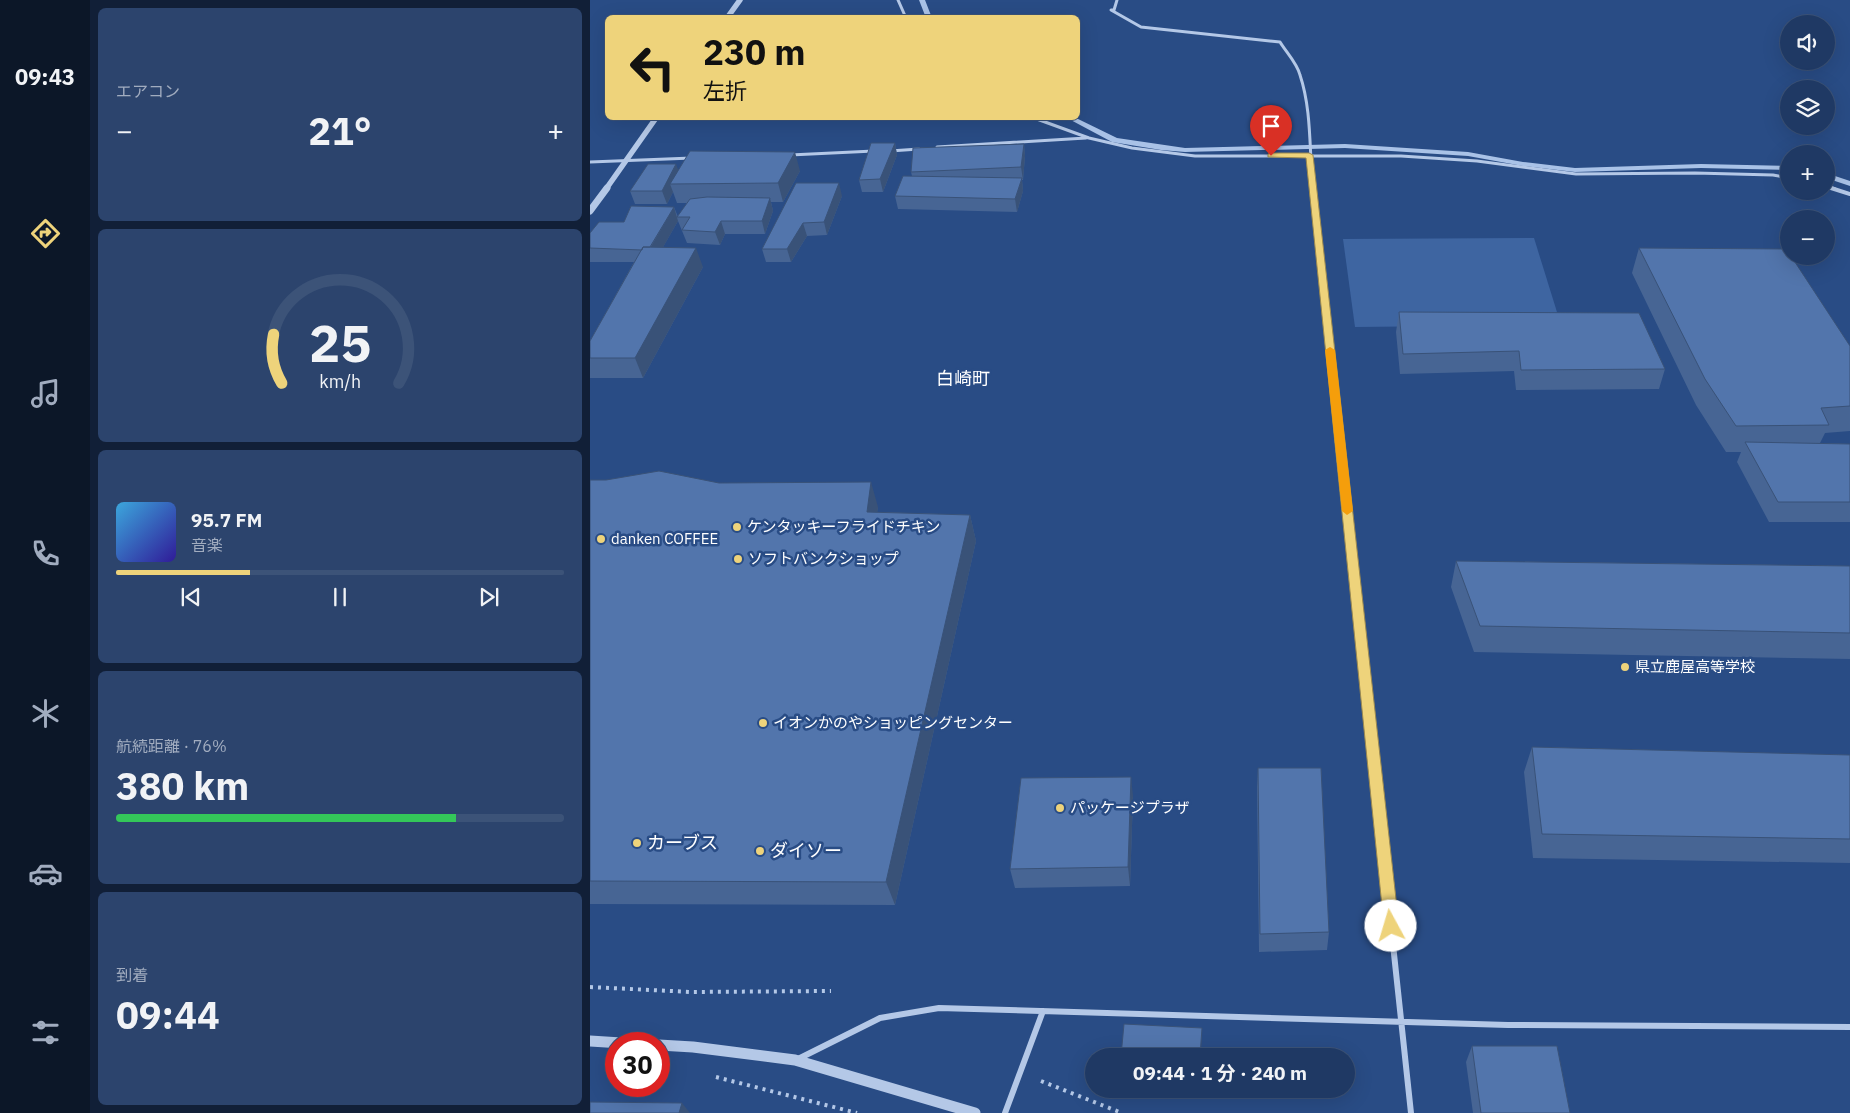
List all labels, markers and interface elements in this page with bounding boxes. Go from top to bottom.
map controls [1780,15,1835,265]
button: sound [1780,15,1835,70]
text: 230 m [703,29,806,75]
icon: left [620,35,685,100]
text: 09:43 [15,62,75,91]
text: 左折 [703,76,747,105]
button: layers [1780,80,1835,135]
text: エアコン [116,81,180,101]
pin [1250,105,1292,156]
text: 21° [308,106,372,155]
text: − [116,112,133,149]
text: + [547,112,564,149]
icon: arrive [1257,112,1285,140]
button: + [1780,145,1835,200]
button: − [1780,210,1835,265]
icon: directions [28,216,63,251]
text: 25 [309,309,371,376]
district label: 白崎町 [936,367,990,390]
text: km/h [319,370,361,393]
icon: music [28,376,63,411]
text: 95.7 FM [191,508,262,532]
place label: ケンタッキーフライドチキン [747,517,940,536]
marker: ケンタッキーフライドチキン [731,521,743,533]
place label: danken COFFEE [611,529,718,548]
marker: danken COFFEE [595,533,607,545]
text: 音楽 [191,535,223,555]
icon: phone [28,536,63,571]
place label: ソフトバンクショップ [748,549,899,568]
marker: ソフトバンクショップ [732,553,744,565]
icon: previous [177,583,205,611]
icon: pause [326,583,354,611]
icon: next [475,583,503,611]
place label: 県立鹿屋高等学校 [1635,657,1755,676]
marker: 県立鹿屋高等学校 [1619,661,1631,673]
icon: climate [28,696,63,731]
place label: イオンかのやショッピングセンター [773,713,1013,732]
marker: イオンかのやショッピングセンター [757,717,769,729]
text: 航続距離 · 76% [116,736,227,756]
text: 380 km [116,761,249,810]
place label: パッケージプラザ [1070,798,1190,817]
marker: パッケージプラザ [1054,802,1066,814]
place label: カーブス [647,831,718,854]
marker: カーブス [631,837,643,849]
place label: ダイソー [770,839,842,862]
marker: ダイソー [754,845,766,857]
icon: car [28,856,63,891]
position arrow [1364,899,1416,951]
text: 到着 [116,965,148,985]
text: 09:44 [116,990,220,1039]
icon: filters [28,1015,63,1050]
speed limit sign: 30 [605,1032,670,1097]
text: 09:44 · 1 分 · 240 m [1133,1061,1307,1085]

